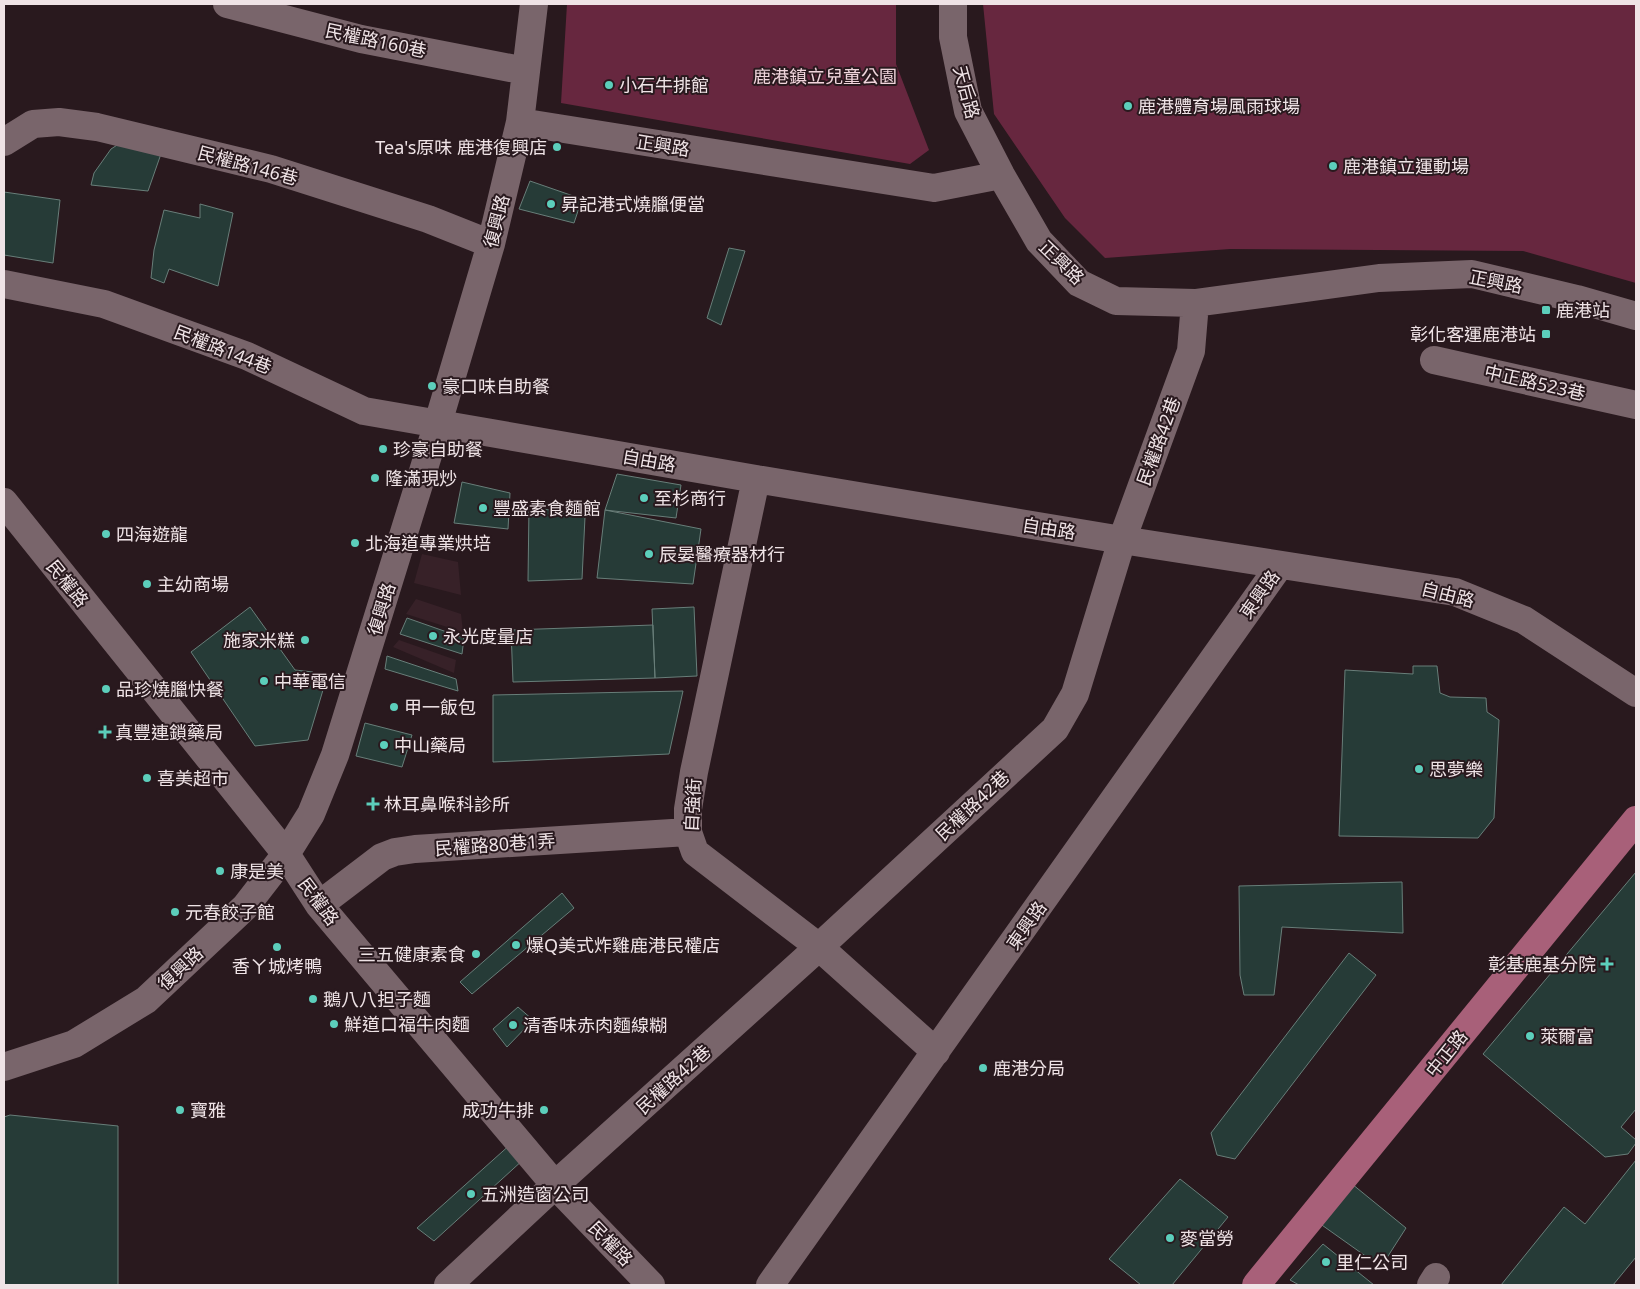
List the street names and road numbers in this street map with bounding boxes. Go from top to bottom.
street label: 民權路160巷 [323,18,429,62]
street label: 天后路 [948,63,986,121]
street label: 正興路 [634,129,692,161]
street label: 民權路146巷 [195,140,301,190]
street label: 復興路 [478,192,514,250]
street label: 正興路 [1034,235,1090,289]
street label: 正興路 [1467,264,1525,298]
street label: 民權路144巷 [171,319,275,379]
street label: 中正路523巷 [1482,359,1588,405]
street label: 民權路42巷 [1131,393,1185,489]
street label: 自由路 [620,443,678,477]
street label: 自由路 [1020,512,1078,544]
street label: 民權路 [42,554,94,612]
street label: 東興路 [1234,565,1284,623]
street label: 自由路 [1419,576,1477,612]
street label: 復興路 [362,580,400,638]
street label: 民權路42巷 [930,765,1014,845]
street label: 自強街 [679,777,705,833]
street label: 民權路80巷1弄 [434,828,556,860]
street label: 民權路 [293,872,345,930]
street label: 東興路 [1001,896,1051,954]
street label: 復興路 [152,941,208,995]
street label: 中正路 [1420,1024,1472,1082]
street label: 民權路42巷 [631,1039,715,1119]
street label: 民權路 [584,1215,638,1271]

